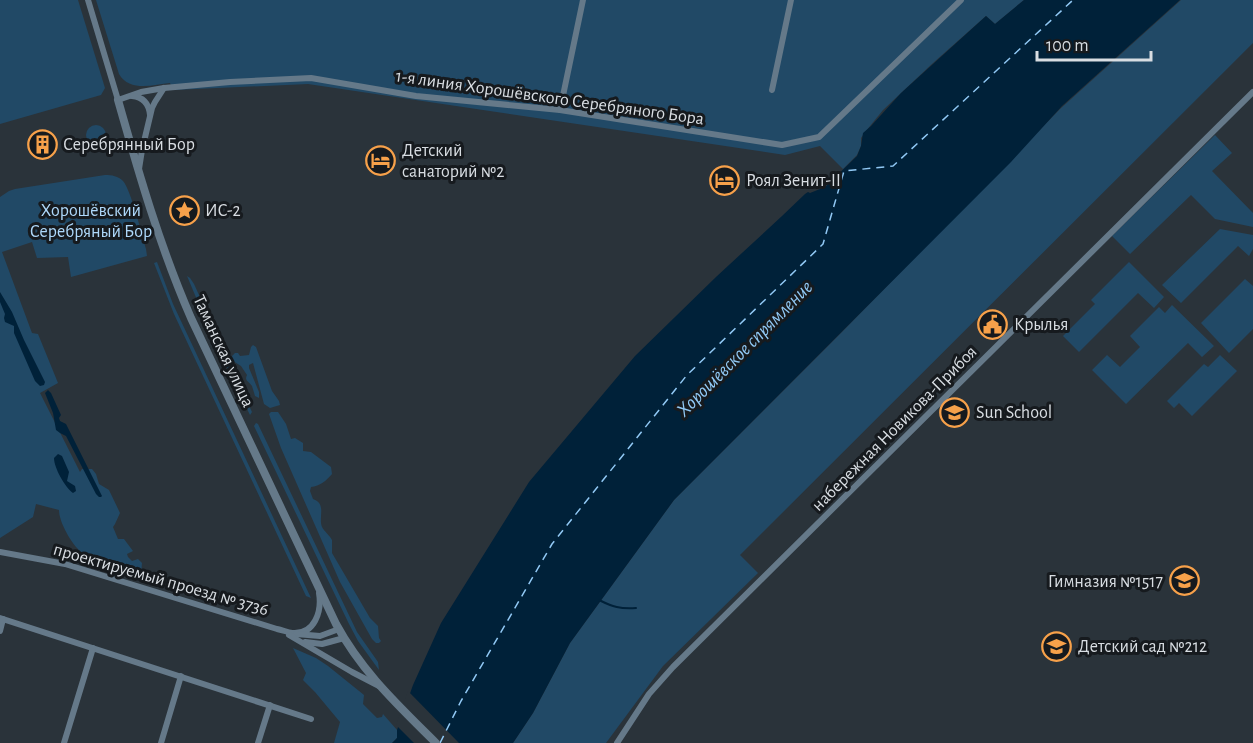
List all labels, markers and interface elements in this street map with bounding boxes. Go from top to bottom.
scale bar [1037,24,1151,62]
text: 100 m [1046,37,1089,55]
street label: 1-я линия Хорошёвского Серебряного Бора [395,66,705,129]
building icon: Серебрянный Бор [26,128,58,160]
place label: Серебрянный Бор [63,135,195,154]
place label: Детский санаторий №2 [402,142,505,181]
hotel icon: Детский санаторий №2 [365,144,397,176]
hotel icon: Роял Зенит-II [709,164,741,196]
place label: Роял Зенит-II [746,172,841,190]
place icon: ИС-2 [168,194,200,226]
park label: Хорошёвский Серебряный Бор [30,202,152,241]
place label: ИС-2 [205,202,241,220]
water label: Хорошёвское спрямление [673,277,817,421]
street label: Таманская улица [189,293,257,410]
public building icon: Крылья [977,308,1009,340]
place label: Крылья [1014,316,1068,334]
street label: набережная Новикова-Прибоя [808,342,981,515]
school or university icon: Sun School [939,396,971,428]
place label: Sun School [976,404,1052,422]
street label: проектируемый проезд № 3736 [51,541,270,619]
school or university icon: Гимназия №1517 [1168,565,1200,597]
place label: Гимназия №1517 [1048,573,1163,591]
school or university icon: Детский сад №212 [1041,630,1073,662]
place label: Детский сад №212 [1078,638,1207,656]

